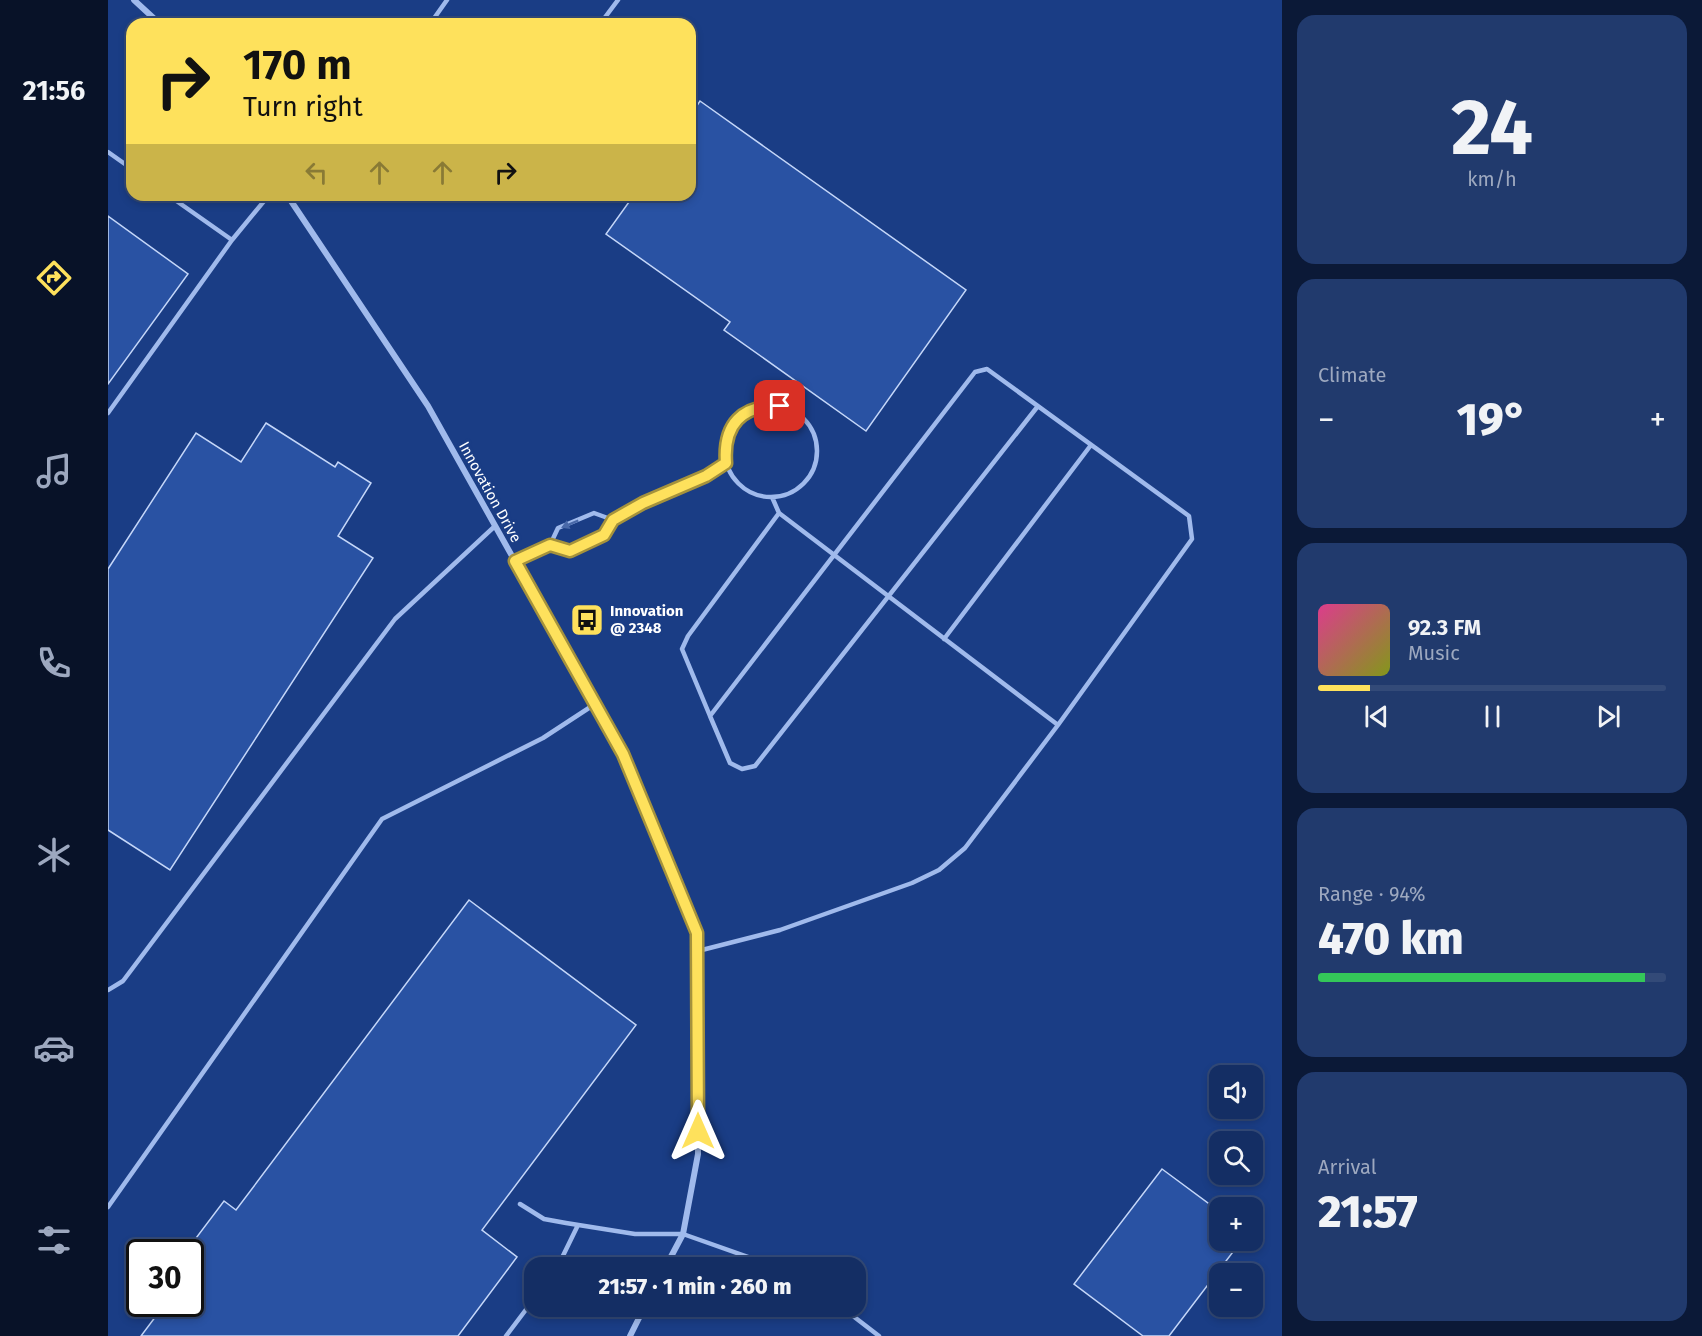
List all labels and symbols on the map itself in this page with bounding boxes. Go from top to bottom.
pin [754,380,805,431]
street label: Innovation Drive [455,439,525,545]
one-way arrow [561,519,578,528]
bus stop icon: Innovation @ 2348 [569,602,605,638]
place label: Innovation @ 2348 [610,602,683,637]
position arrow [666,1099,730,1163]
speed limit sign: 30 [126,1239,204,1317]

